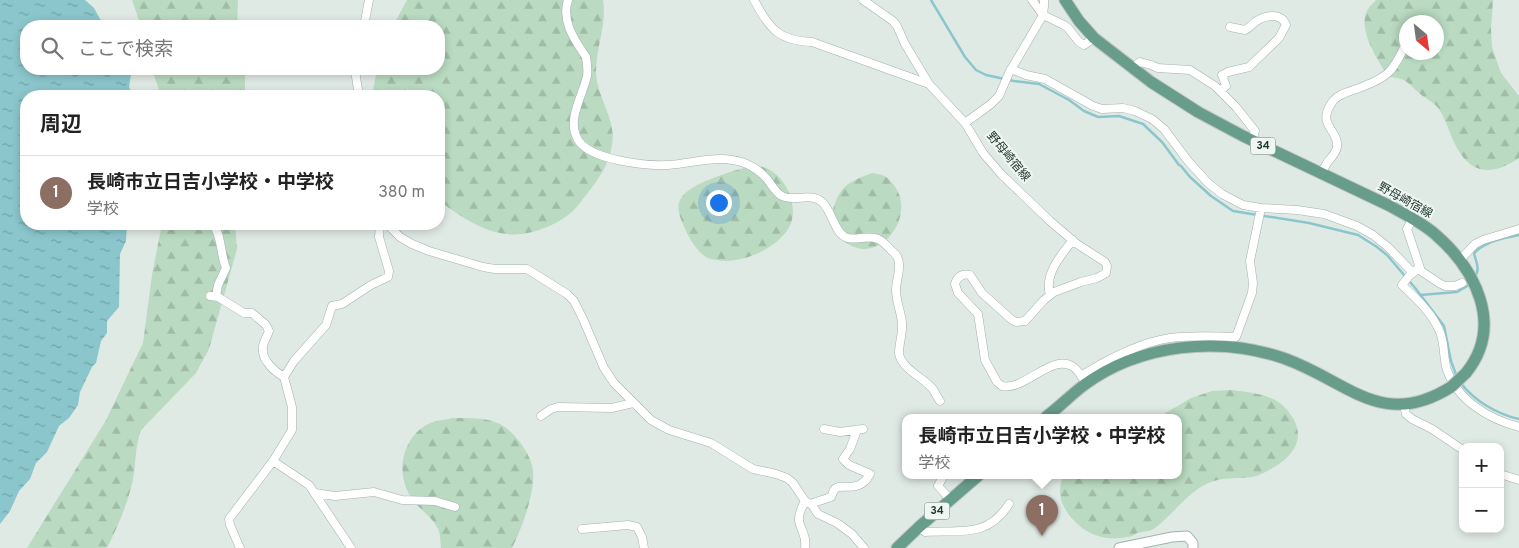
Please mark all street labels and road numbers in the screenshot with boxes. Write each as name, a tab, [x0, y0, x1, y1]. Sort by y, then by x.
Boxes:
street label: 野母崎宿線	[983, 129, 1033, 185]
road number: 34	[1250, 138, 1276, 154]
street label: 野母崎宿線	[1375, 179, 1435, 223]
road number: 34	[924, 502, 950, 520]

